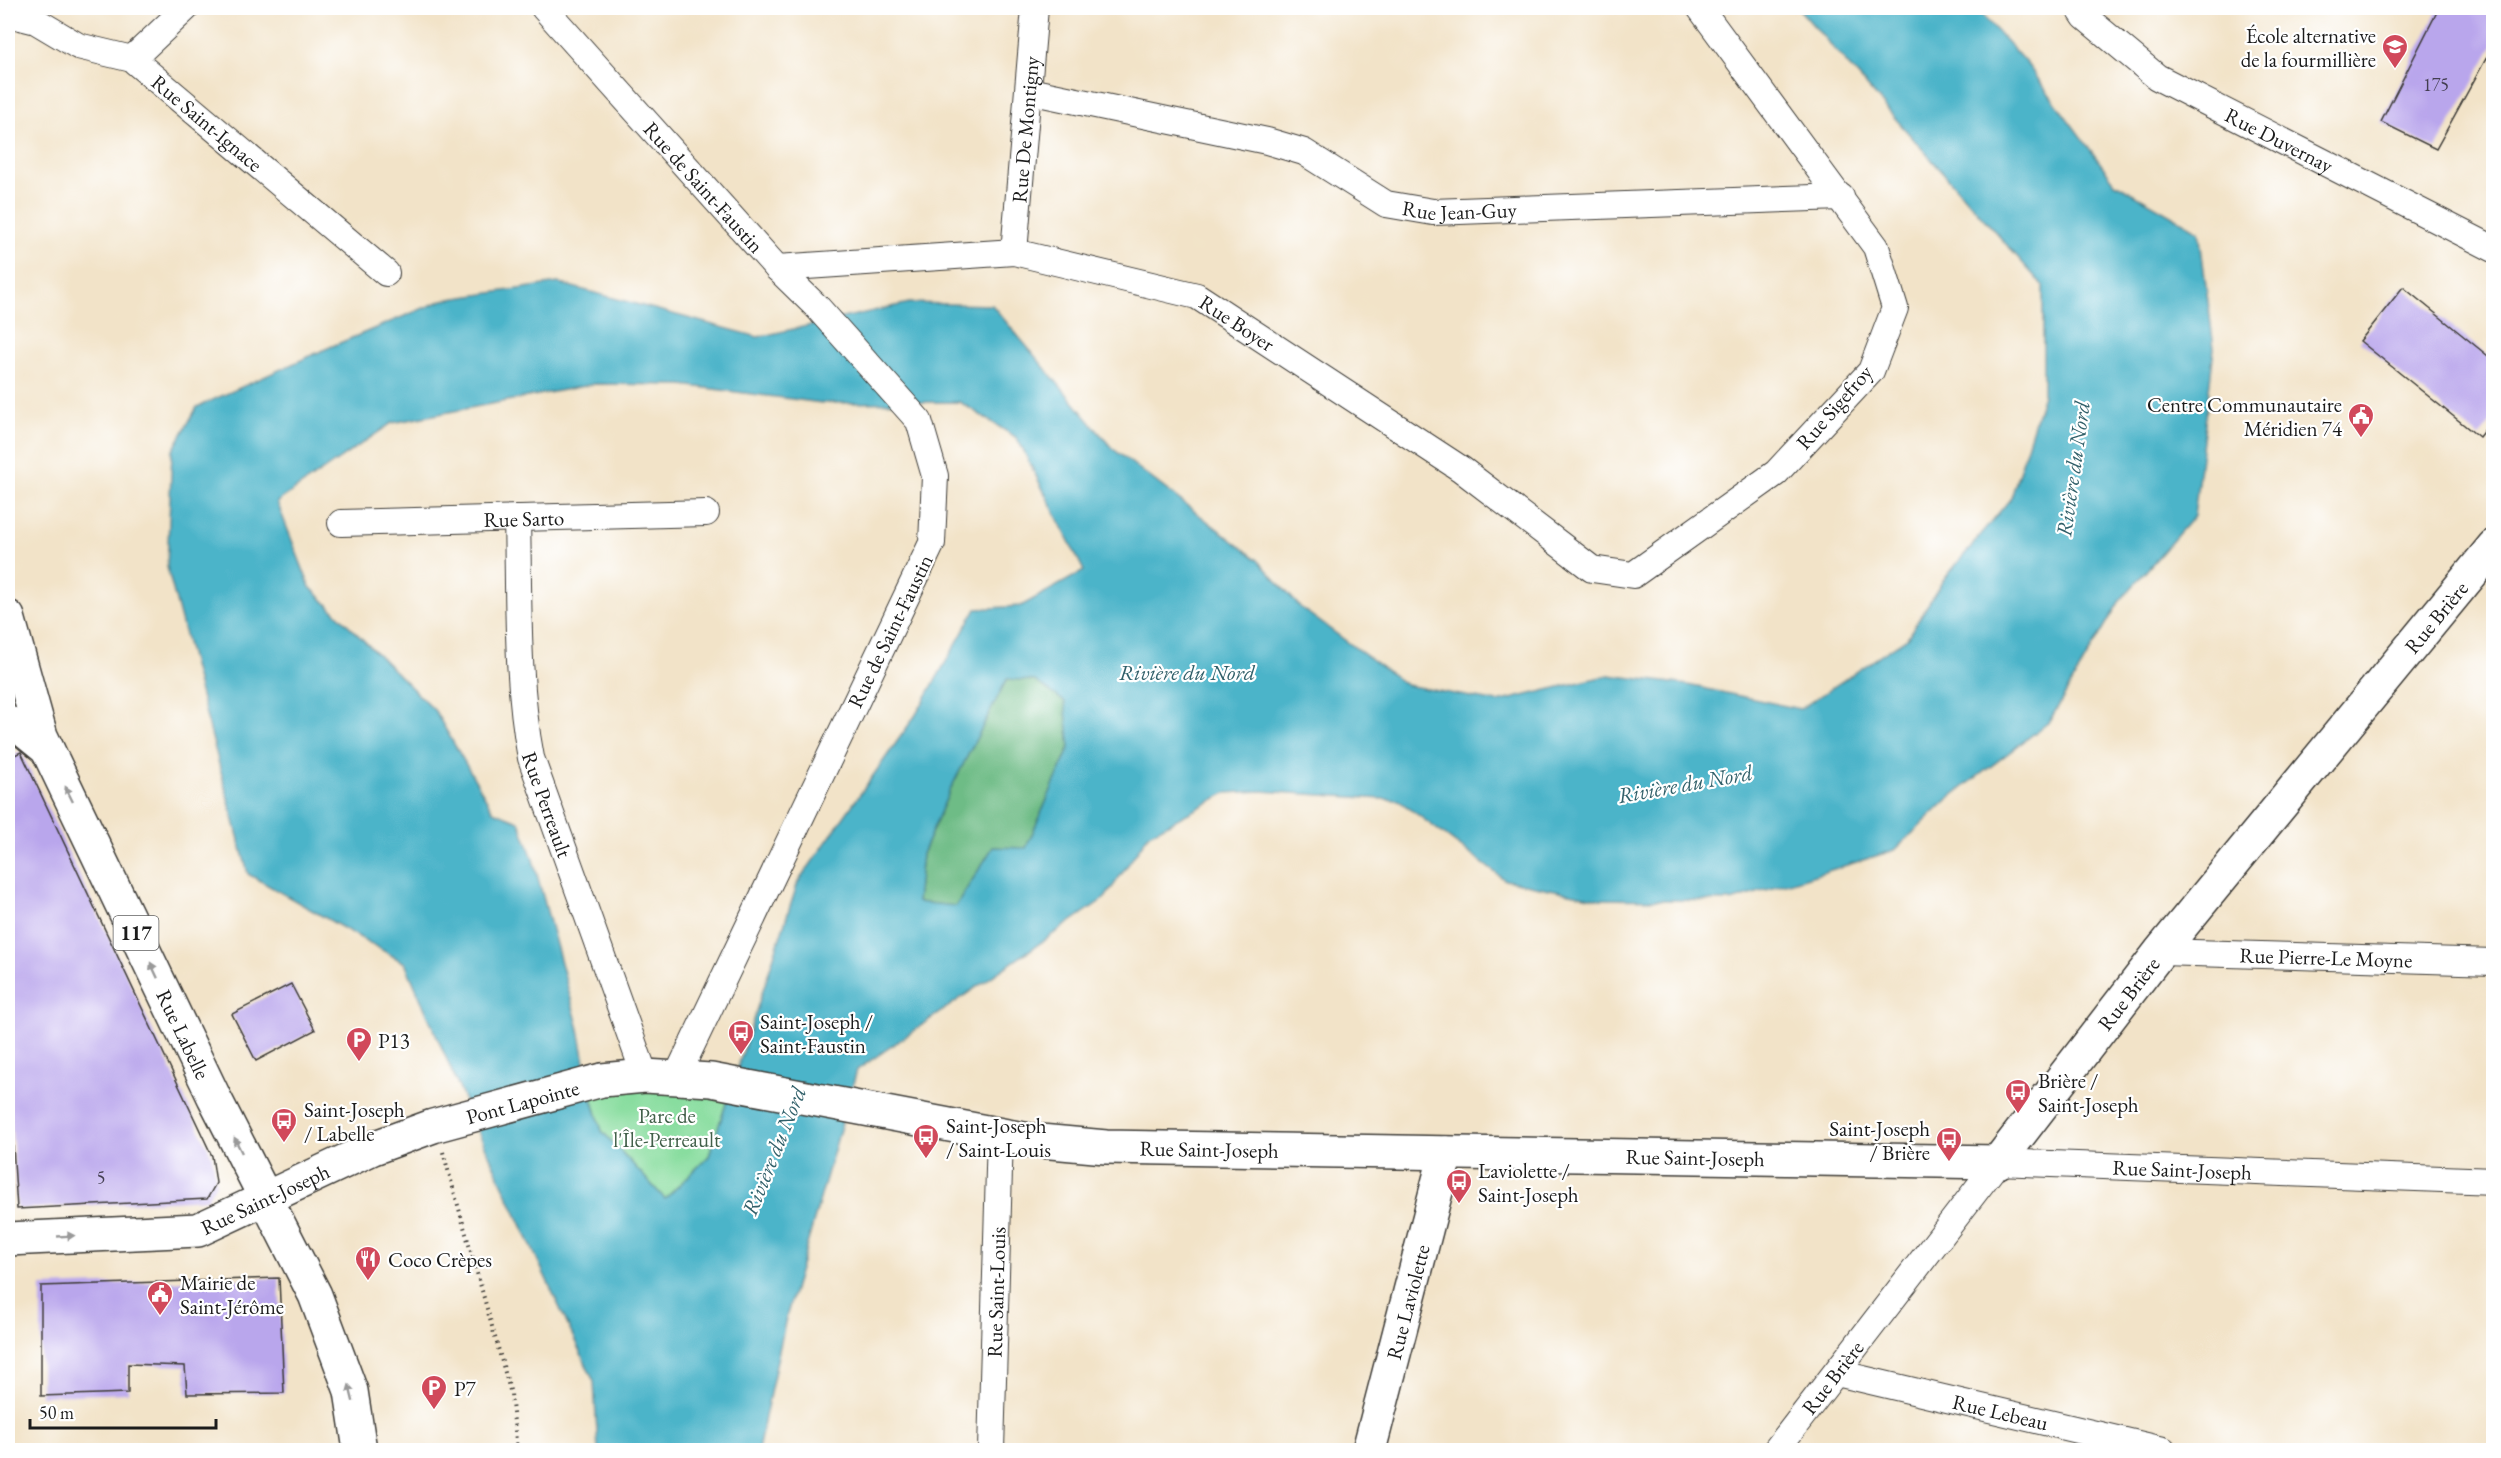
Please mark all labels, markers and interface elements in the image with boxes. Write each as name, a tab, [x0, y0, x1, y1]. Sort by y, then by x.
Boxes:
place label: École alternative de la fourmillière	[2241, 22, 2376, 73]
school or university icon: École alternative de la fourmillière	[2380, 32, 2410, 70]
street label: Rue De Montigny	[1005, 54, 1044, 204]
street label: Rue Saint-Ignace	[146, 68, 269, 177]
house number: 175	[2423, 73, 2449, 96]
street label: Rue Duvernay	[2221, 101, 2339, 179]
street label: Rue de Saint-Faustin	[638, 115, 770, 258]
street label: Rue Jean-Guy	[1400, 194, 1518, 226]
street label: Rue Boyer	[1195, 288, 1280, 357]
street label: Rue Sigefroy	[1790, 359, 1879, 455]
place label: Centre Communautaire Méridien 74	[2147, 391, 2343, 442]
water label: Rivière du Nord	[2049, 399, 2097, 539]
public building icon: Centre Communautaire Méridien 74	[2346, 401, 2376, 439]
street label: Rue Sarto	[483, 503, 565, 533]
street label: Rue de Saint-Faustin	[841, 550, 939, 712]
street label: Rue Brière	[2398, 575, 2474, 659]
water label: Rivière du Nord	[1119, 658, 1256, 687]
street label: Rue Perreault	[516, 748, 579, 861]
water label: Rivière du Nord	[1615, 758, 1755, 810]
one-way arrow	[64, 785, 74, 802]
road number: 117	[114, 916, 158, 950]
street label: Rue Pierre-Le Moyne	[2239, 941, 2413, 973]
street label: Rue Brière	[2091, 951, 2165, 1036]
one-way arrow	[149, 961, 158, 978]
street label: Rue Labelle	[151, 985, 217, 1083]
place label: Saint-Joseph / Saint-Faustin	[760, 1008, 873, 1059]
bus stop icon: Saint-Joseph / Saint-Faustin	[726, 1018, 756, 1056]
parking icon: P13	[344, 1025, 374, 1063]
place label: P13	[378, 1027, 410, 1054]
place label: Brière / Saint-Joseph	[2038, 1067, 2139, 1118]
street label: Pont Lapointe	[463, 1073, 582, 1130]
bus stop icon: Brière / Saint-Joseph	[2003, 1077, 2033, 1115]
water label: Rivière du Nord	[735, 1082, 813, 1220]
place label: Saint-Joseph / Labelle	[304, 1096, 405, 1147]
park label: Parc de l'Île-Perreault	[613, 1102, 721, 1153]
bus stop icon: Saint-Joseph / Labelle	[269, 1106, 299, 1144]
place label: Saint-Joseph / Saint-Louis	[946, 1112, 1051, 1163]
place label: Saint-Joseph / Brière	[1829, 1115, 1930, 1166]
bus stop icon: Saint-Joseph / Saint-Louis	[911, 1122, 941, 1160]
bus stop icon: Saint-Joseph / Brière	[1934, 1125, 1964, 1163]
street label: Rue Saint-Joseph	[1139, 1134, 1279, 1163]
one-way arrow	[233, 1137, 243, 1154]
street label: Rue Saint-Joseph	[1625, 1142, 1765, 1172]
street label: Rue Saint-Joseph	[2112, 1153, 2252, 1185]
street label: Rue Saint-Joseph	[196, 1157, 334, 1240]
place label: Laviolette / Saint-Joseph	[1478, 1157, 1579, 1208]
house number: 5	[97, 1166, 105, 1189]
bus stop icon: Laviolette / Saint-Joseph	[1444, 1167, 1474, 1205]
street label: Rue Saint-Louis	[980, 1226, 1011, 1358]
one-way arrow	[56, 1232, 75, 1241]
street label: Rue Laviolette	[1380, 1241, 1435, 1362]
restaurant icon: Coco Crèpes	[353, 1244, 383, 1282]
place label: Coco Crèpes	[388, 1246, 492, 1273]
place label: Mairie de Saint-Jérôme	[180, 1269, 284, 1320]
public building icon: Mairie de Saint-Jérôme	[145, 1279, 175, 1317]
street label: Rue Brière	[1795, 1335, 1869, 1420]
parking icon: P7	[419, 1373, 449, 1411]
place label: P7	[454, 1375, 477, 1402]
one-way arrow	[345, 1384, 355, 1402]
street label: Rue Lebeau	[1950, 1387, 2051, 1436]
scale bar	[30, 1392, 216, 1430]
text: 50 m	[39, 1401, 74, 1424]

